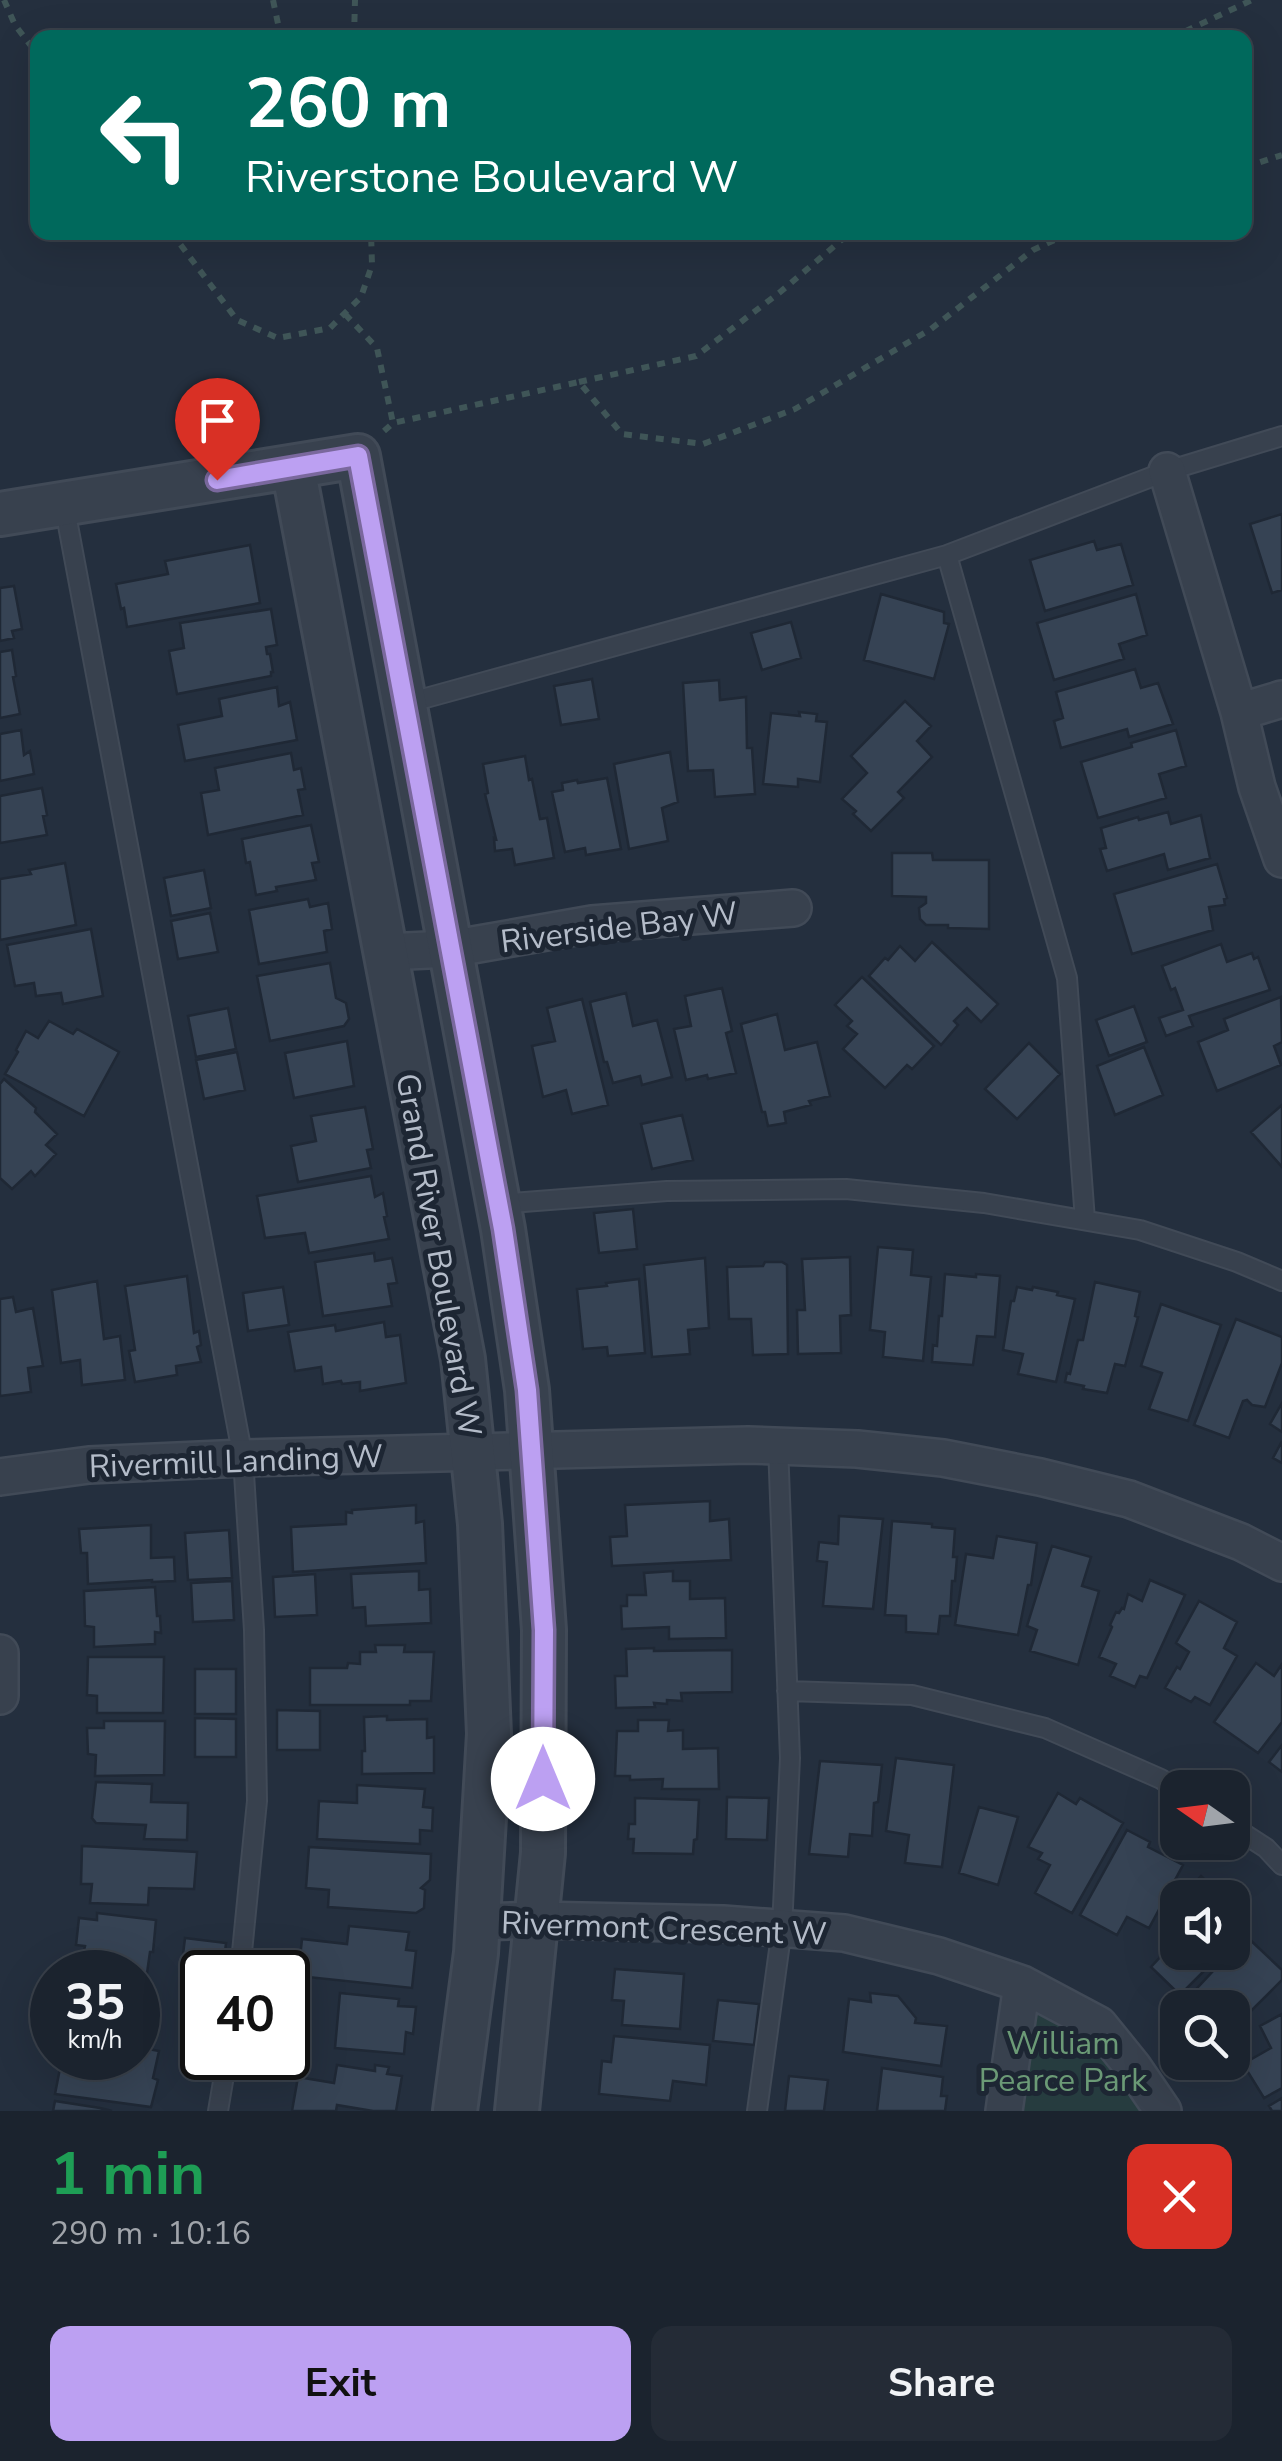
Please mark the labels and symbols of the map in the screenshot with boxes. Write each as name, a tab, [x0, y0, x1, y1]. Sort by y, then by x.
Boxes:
pin	[175, 378, 260, 481]
street label: Riverside Bay W	[498, 892, 740, 963]
street label: Grand River Boulevard W	[385, 1070, 492, 1440]
street label: Rivermill Landing W	[88, 1435, 384, 1488]
position arrow	[491, 1727, 595, 1831]
north arrow	[1160, 1770, 1250, 1860]
street label: Rivermont Crescent W	[500, 1901, 828, 1956]
speed limit sign: 40	[180, 1950, 310, 2080]
park label: William Pearce Park	[979, 2022, 1148, 2102]

